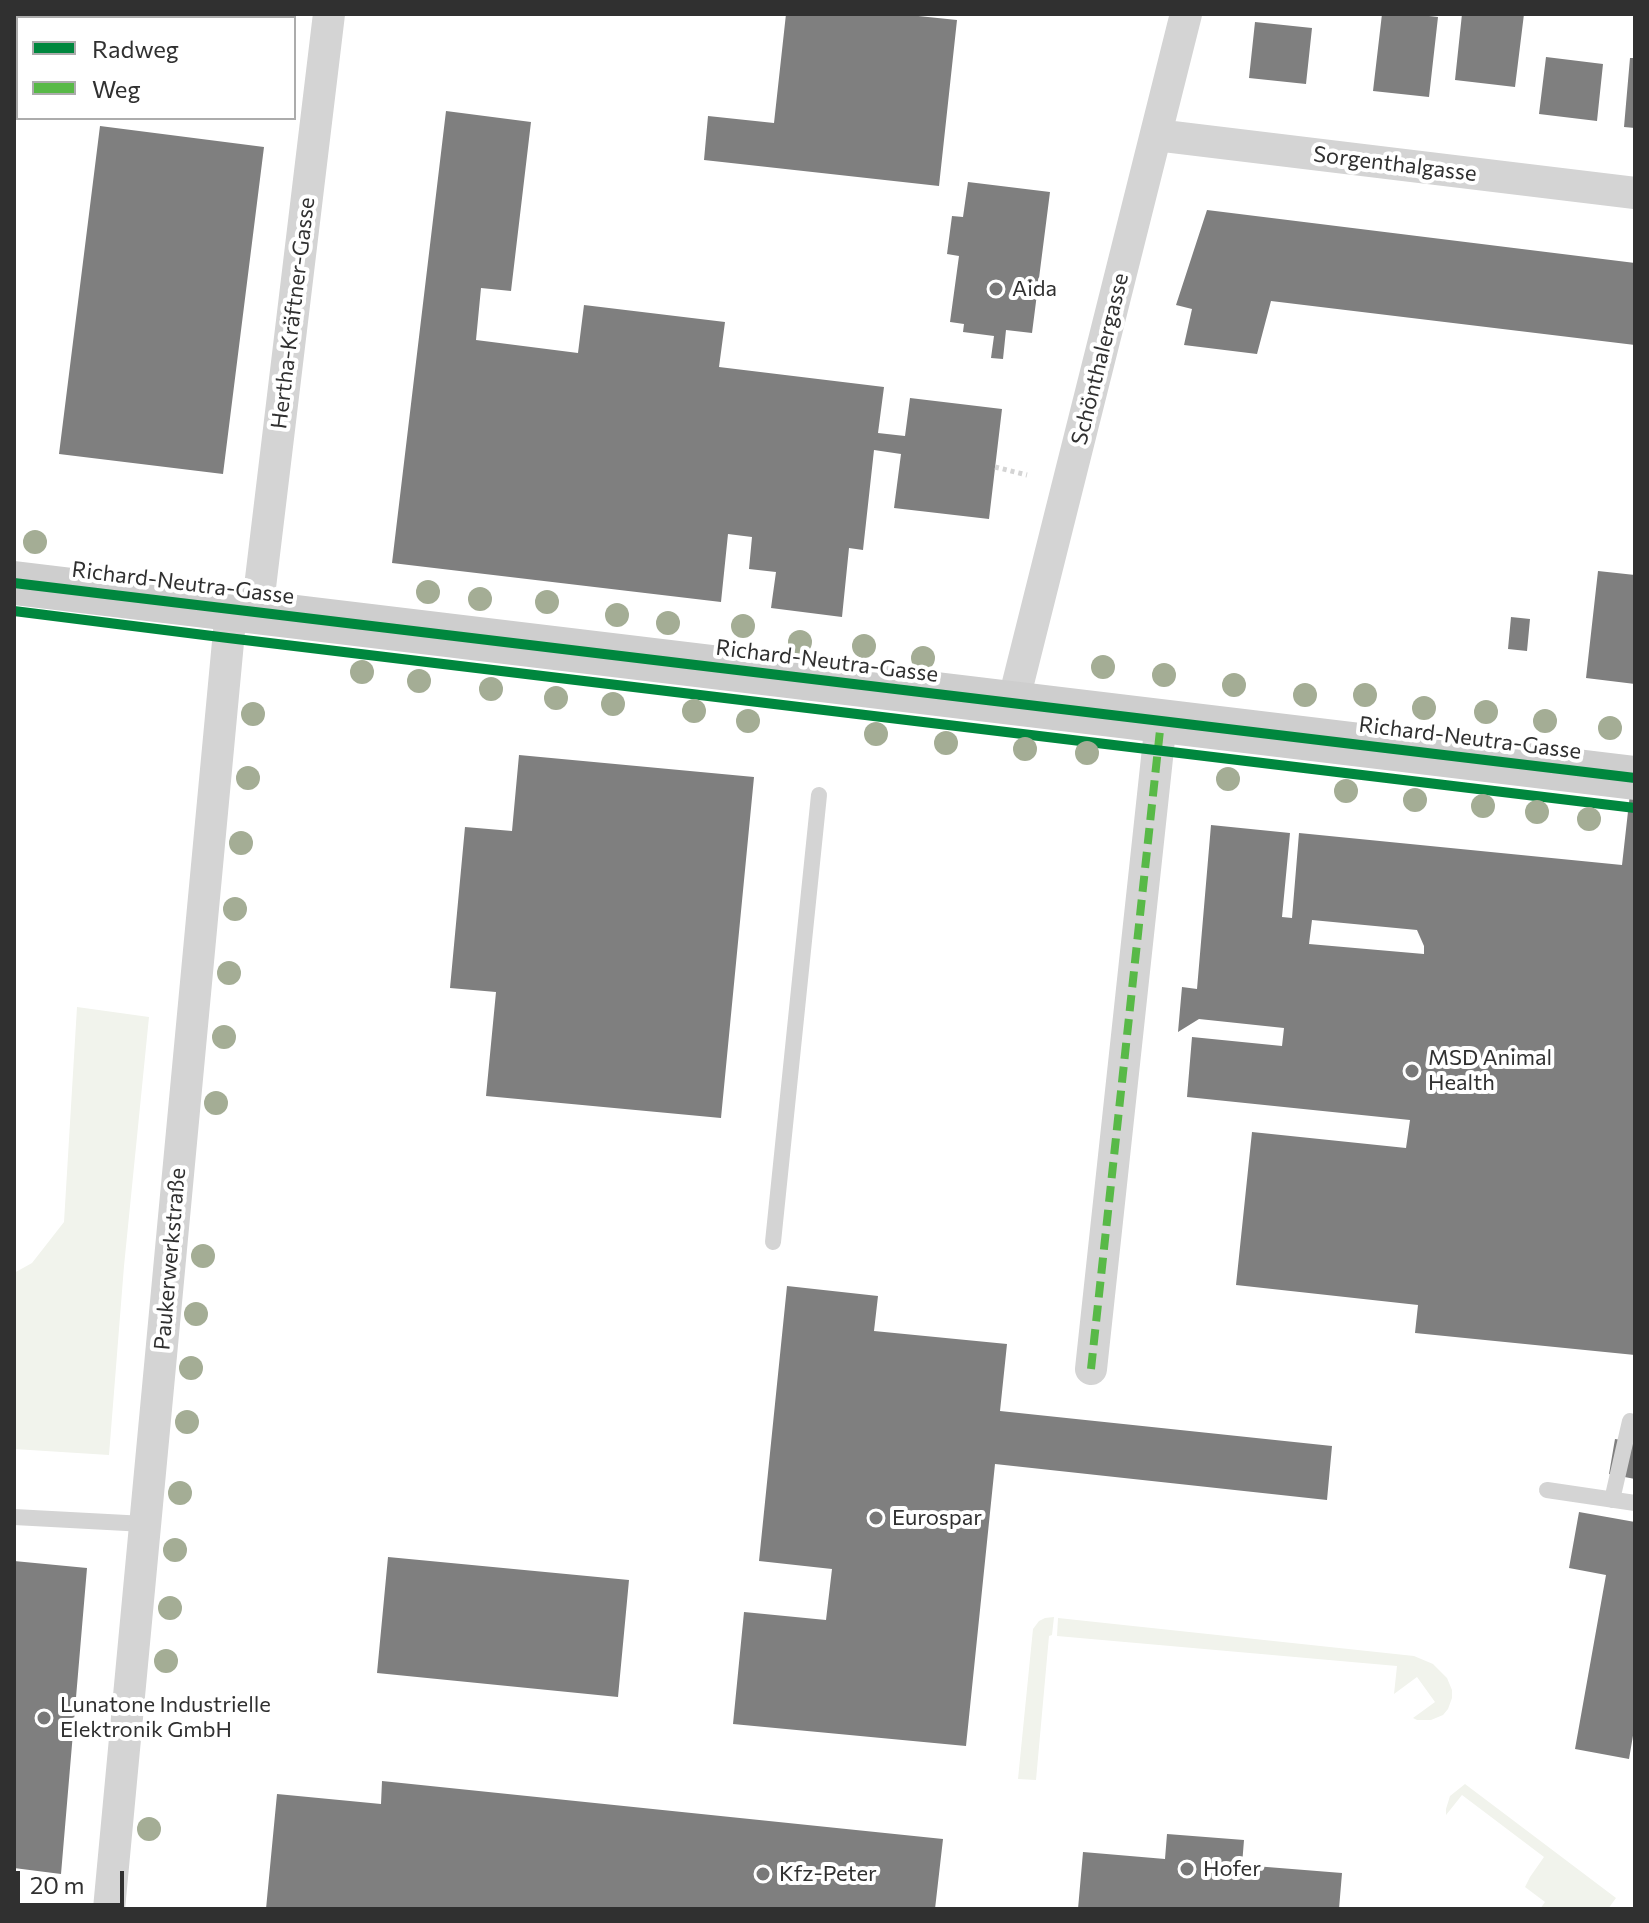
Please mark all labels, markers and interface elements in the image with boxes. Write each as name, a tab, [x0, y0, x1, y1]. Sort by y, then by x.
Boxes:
legend	[16, 16, 296, 120]
text: Radweg	[92, 34, 179, 63]
text: Weg	[92, 74, 140, 103]
street label: Sorgenthalgasse	[1312, 141, 1478, 187]
street label: Hertha-Kräftner-Gasse	[266, 196, 320, 430]
street label: Schönthalergasse	[1066, 270, 1134, 448]
place label: Aida	[1012, 276, 1057, 302]
marker: Aida	[987, 280, 1005, 298]
street label: Richard-Neutra-Gasse	[70, 556, 296, 610]
street label: Richard-Neutra-Gasse	[714, 634, 940, 688]
street label: Richard-Neutra-Gasse	[1357, 711, 1583, 765]
place label: MSD Animal Health	[1428, 1045, 1552, 1096]
marker: MSD Animal Health	[1403, 1062, 1421, 1080]
street label: Paukerwerkstraße	[149, 1167, 191, 1351]
place label: Eurospar	[892, 1505, 982, 1531]
marker: Eurospar	[867, 1509, 885, 1527]
place label: Lunatone Industrielle Elektronik GmbH	[60, 1692, 271, 1744]
marker: Lunatone Industrielle Elektronik GmbH	[35, 1709, 53, 1727]
scale bar	[20, 1855, 128, 1905]
place label: Hofer	[1203, 1856, 1261, 1882]
marker: Hofer	[1178, 1860, 1196, 1878]
place label: Kfz-Peter	[779, 1861, 877, 1887]
marker: Kfz-Peter	[754, 1865, 772, 1883]
text: 20 m	[30, 1870, 84, 1899]

